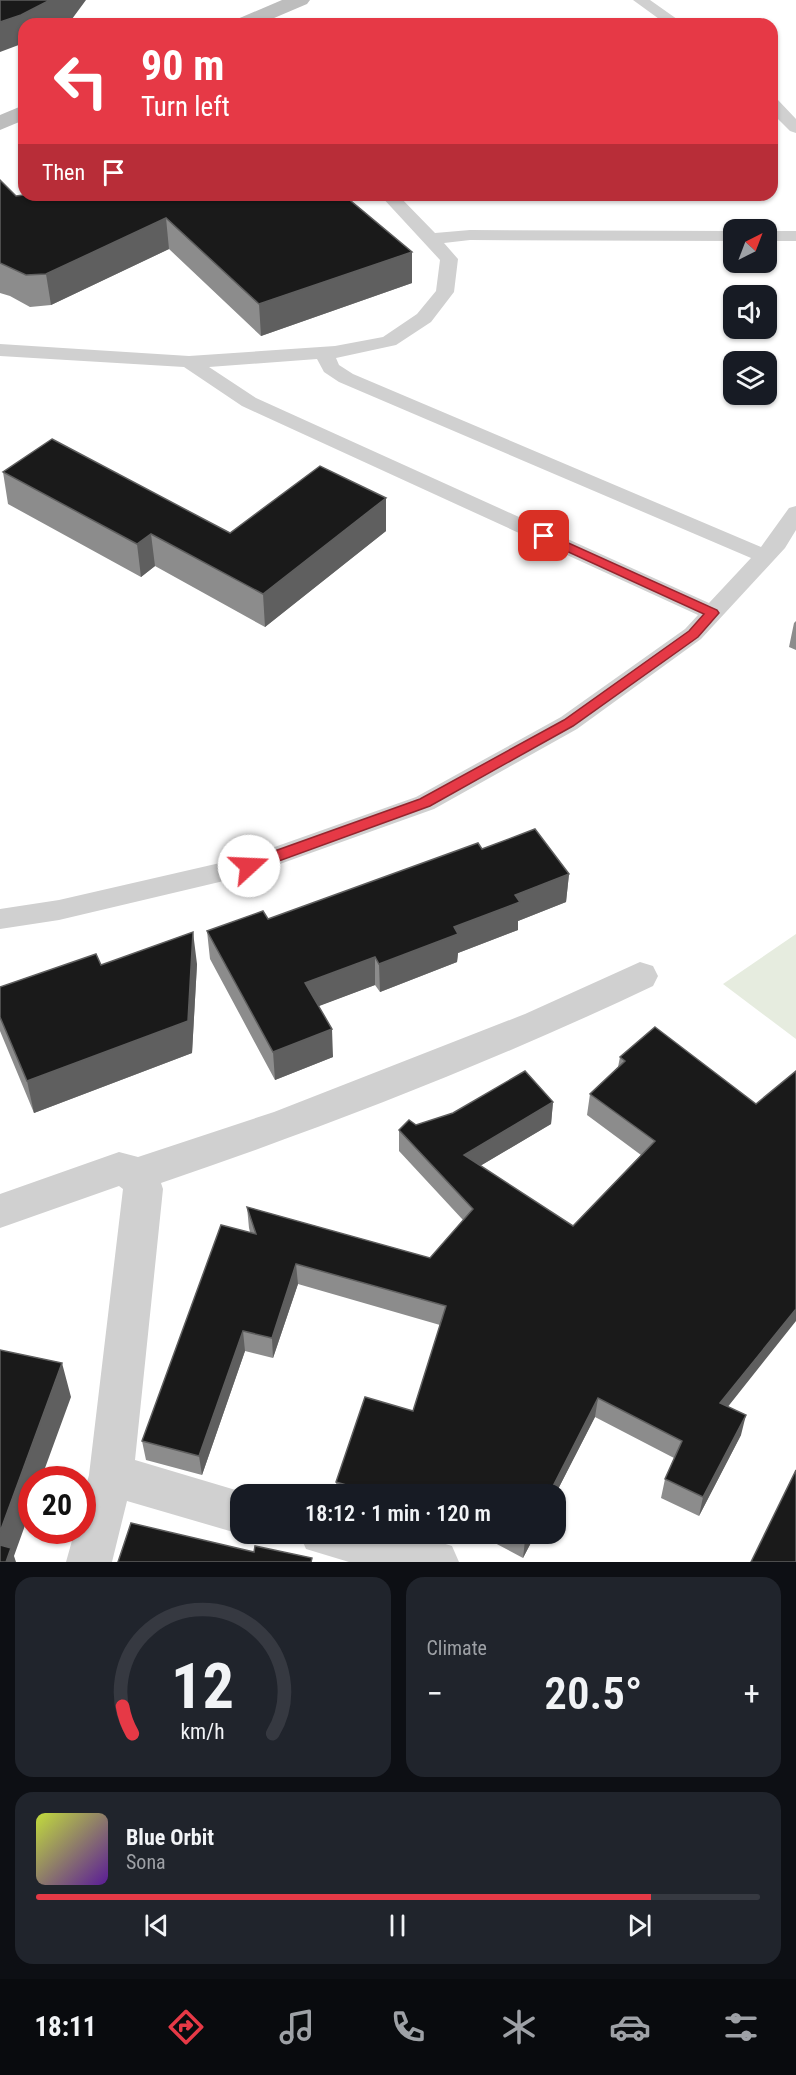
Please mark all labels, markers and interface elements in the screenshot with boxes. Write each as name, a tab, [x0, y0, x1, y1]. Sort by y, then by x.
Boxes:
text: 90 m	[141, 41, 224, 90]
icon: left	[42, 42, 120, 120]
text: Turn left	[141, 91, 230, 123]
icon: arrive	[97, 156, 130, 189]
text: Then	[42, 160, 85, 185]
north arrow	[723, 219, 777, 273]
map controls	[723, 219, 777, 405]
button: sound	[723, 285, 777, 339]
button: layers	[723, 351, 777, 405]
pin	[518, 510, 569, 561]
icon: arrive	[527, 519, 560, 552]
position arrow	[217, 834, 281, 898]
speed limit sign: 20	[18, 1466, 96, 1544]
text: 18:12 · 1 min · 120 m	[305, 1501, 491, 1526]
text: Climate	[427, 1636, 487, 1660]
text: 12	[171, 1650, 234, 1723]
text: 20.5°	[544, 1667, 642, 1720]
text: −	[427, 1674, 443, 1713]
text: +	[744, 1674, 760, 1713]
text: km/h	[181, 1719, 225, 1744]
text: Blue Orbit	[126, 1825, 214, 1850]
text: Sona	[126, 1850, 166, 1874]
icon: previous	[140, 1909, 173, 1942]
icon: pause	[381, 1909, 414, 1942]
icon: next	[623, 1909, 656, 1942]
icon: directions	[165, 2006, 207, 2048]
icon: music	[276, 2006, 318, 2048]
icon: phone	[387, 2006, 429, 2048]
icon: climate	[498, 2006, 540, 2048]
icon: car	[609, 2006, 651, 2048]
icon: filters	[720, 2006, 762, 2048]
text: 18:11	[34, 2011, 96, 2043]

